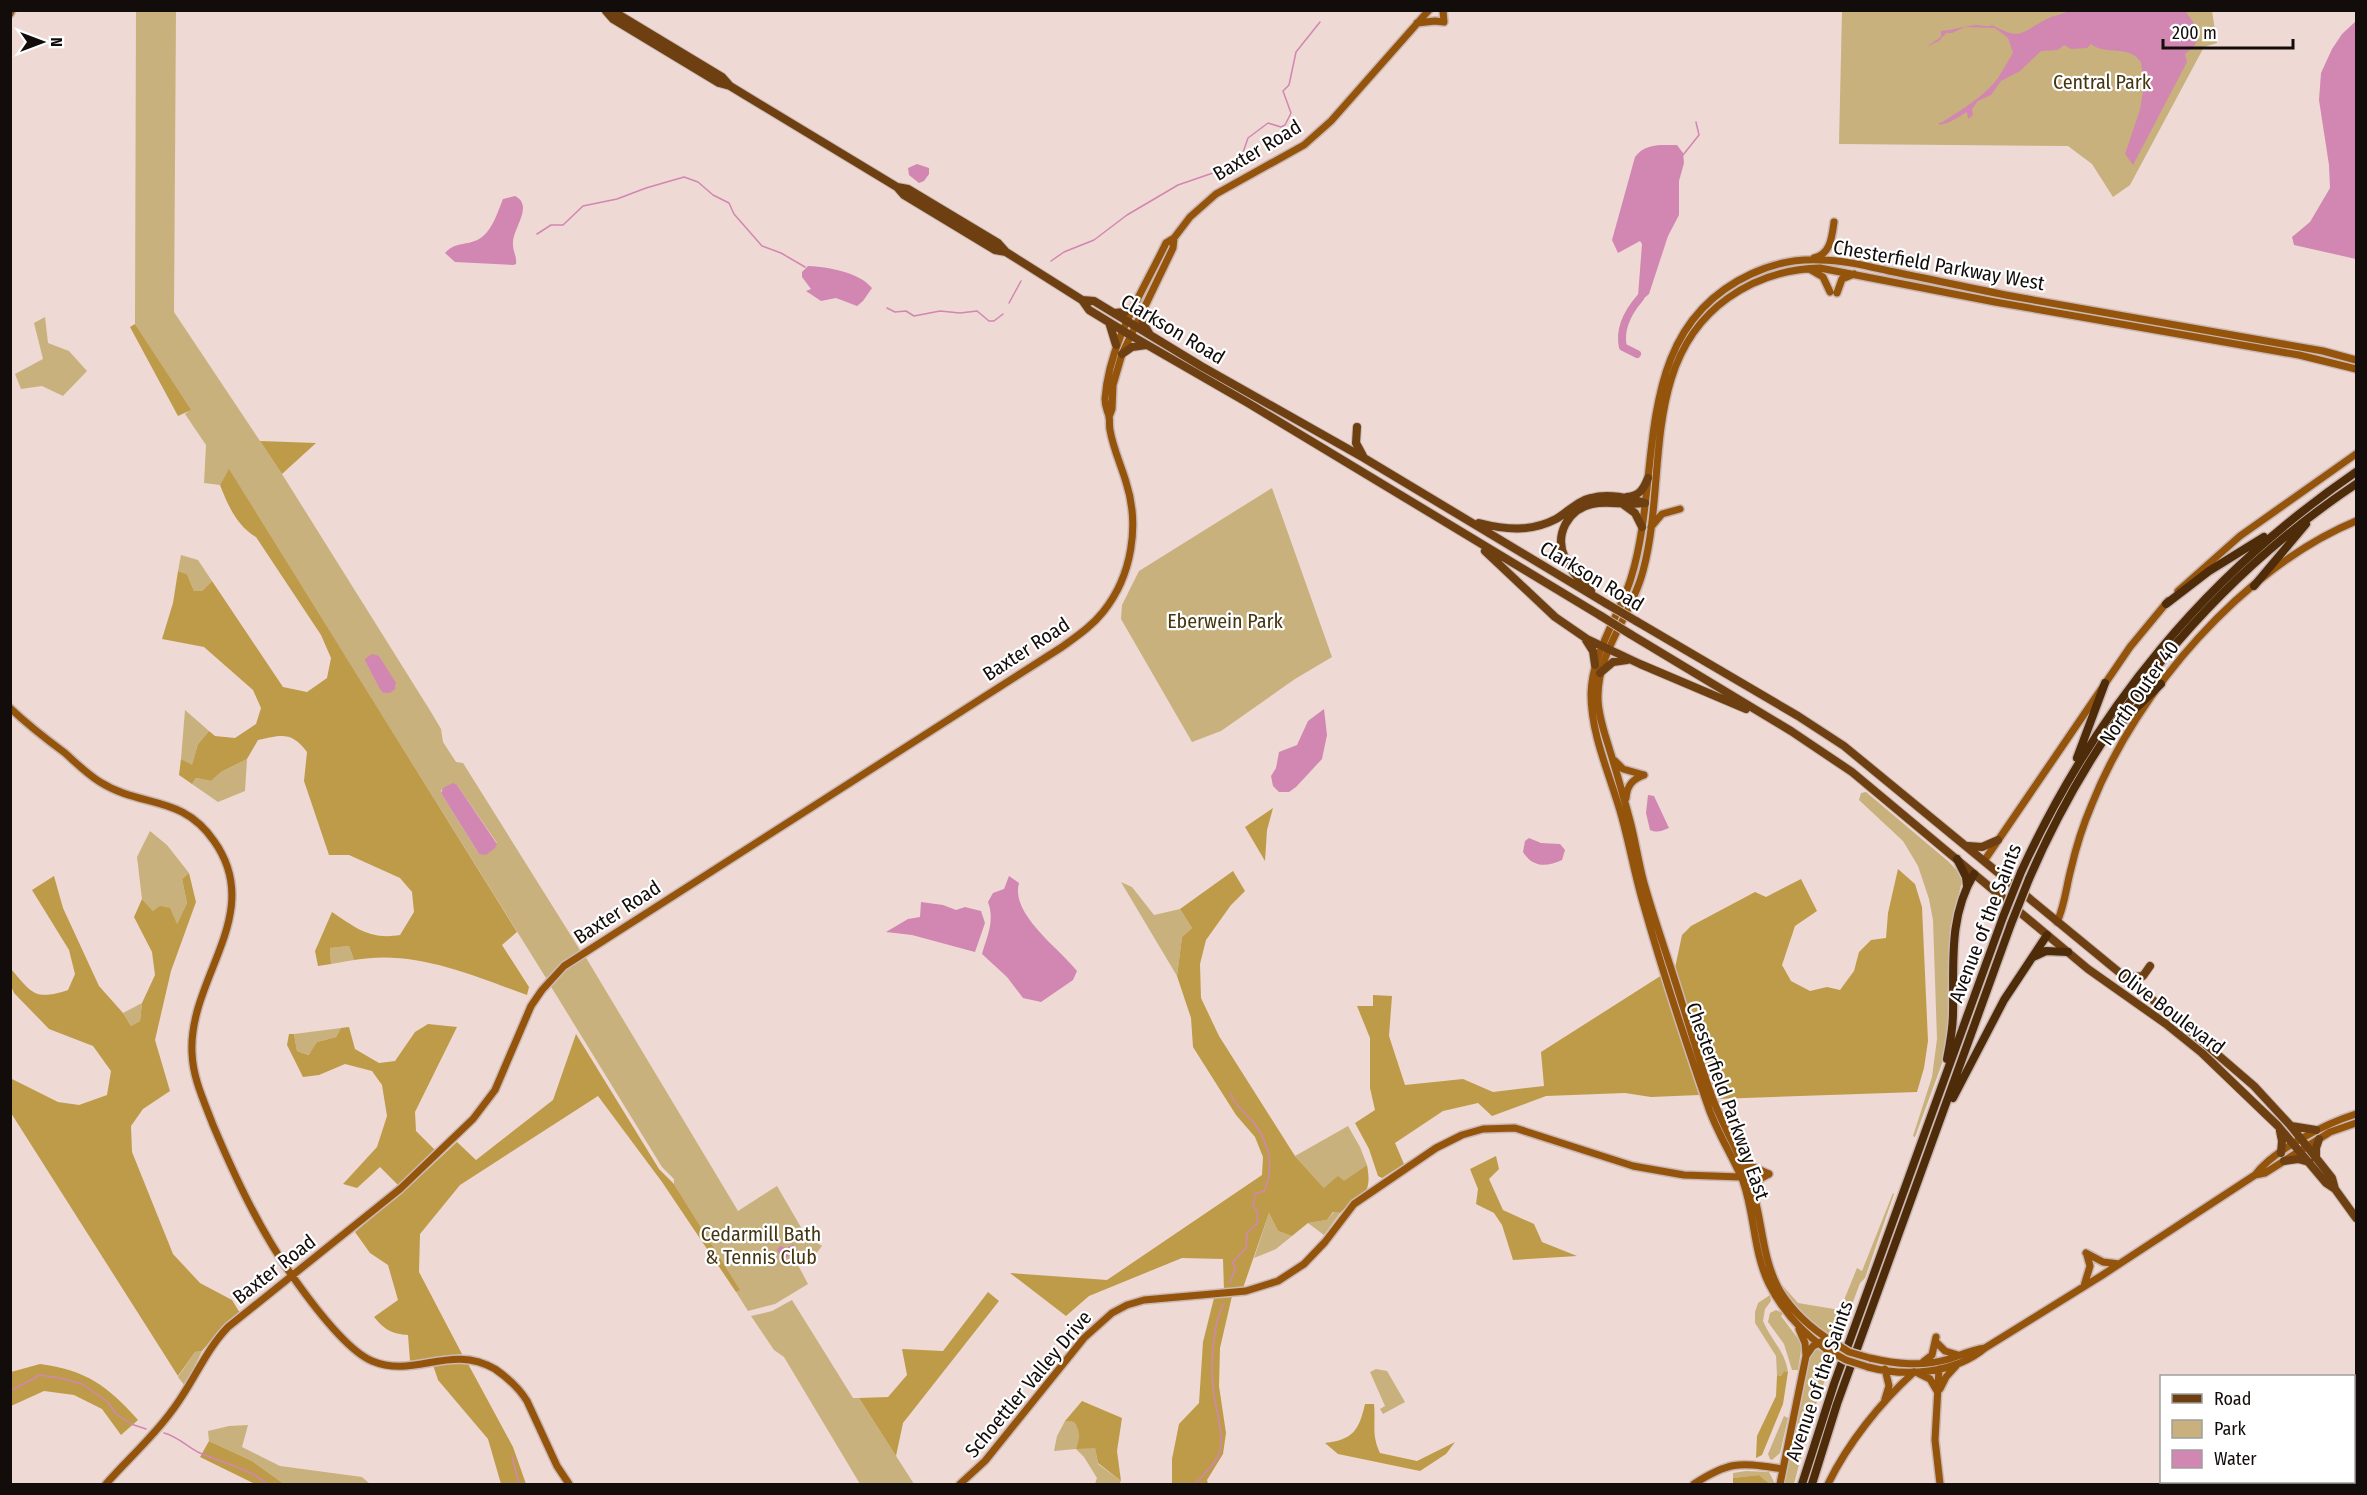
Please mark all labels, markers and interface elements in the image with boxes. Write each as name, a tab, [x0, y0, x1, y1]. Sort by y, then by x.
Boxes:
north arrow	[12, 12, 72, 72]
scale bar	[2163, 12, 2294, 50]
text: 200 m	[2172, 22, 2217, 44]
text: N	[47, 37, 66, 47]
park label: Central Park	[2053, 70, 2152, 94]
street label: Baxter Road	[1208, 114, 1306, 186]
street label: Chesterfield Parkway West	[1831, 235, 2047, 295]
street label: Clarkson Road	[1117, 289, 1229, 369]
street label: Clarkson Road	[1536, 536, 1648, 616]
park label: Eberwein Park	[1167, 609, 1284, 633]
street label: Baxter Road	[978, 612, 1074, 686]
street label: North Outer 40	[2094, 636, 2184, 750]
street label: Avenue of the Saints	[1944, 840, 2026, 1006]
street label: Baxter Road	[569, 875, 665, 949]
street label: Olive Boulevard	[2112, 963, 2230, 1059]
street label: Chesterfield Parkway East	[1681, 999, 1775, 1203]
park label: Cedarmill Bath & Tennis Club	[701, 1222, 821, 1269]
street label: Baxter Road	[228, 1229, 320, 1309]
street label: Avenue of the Saints	[1780, 1298, 1858, 1464]
street label: Schoettler Valley Drive	[960, 1306, 1096, 1462]
legend	[2160, 1375, 2355, 1483]
text: Road	[2214, 1388, 2251, 1410]
text: Park	[2214, 1418, 2247, 1440]
text: Water	[2214, 1448, 2257, 1470]

